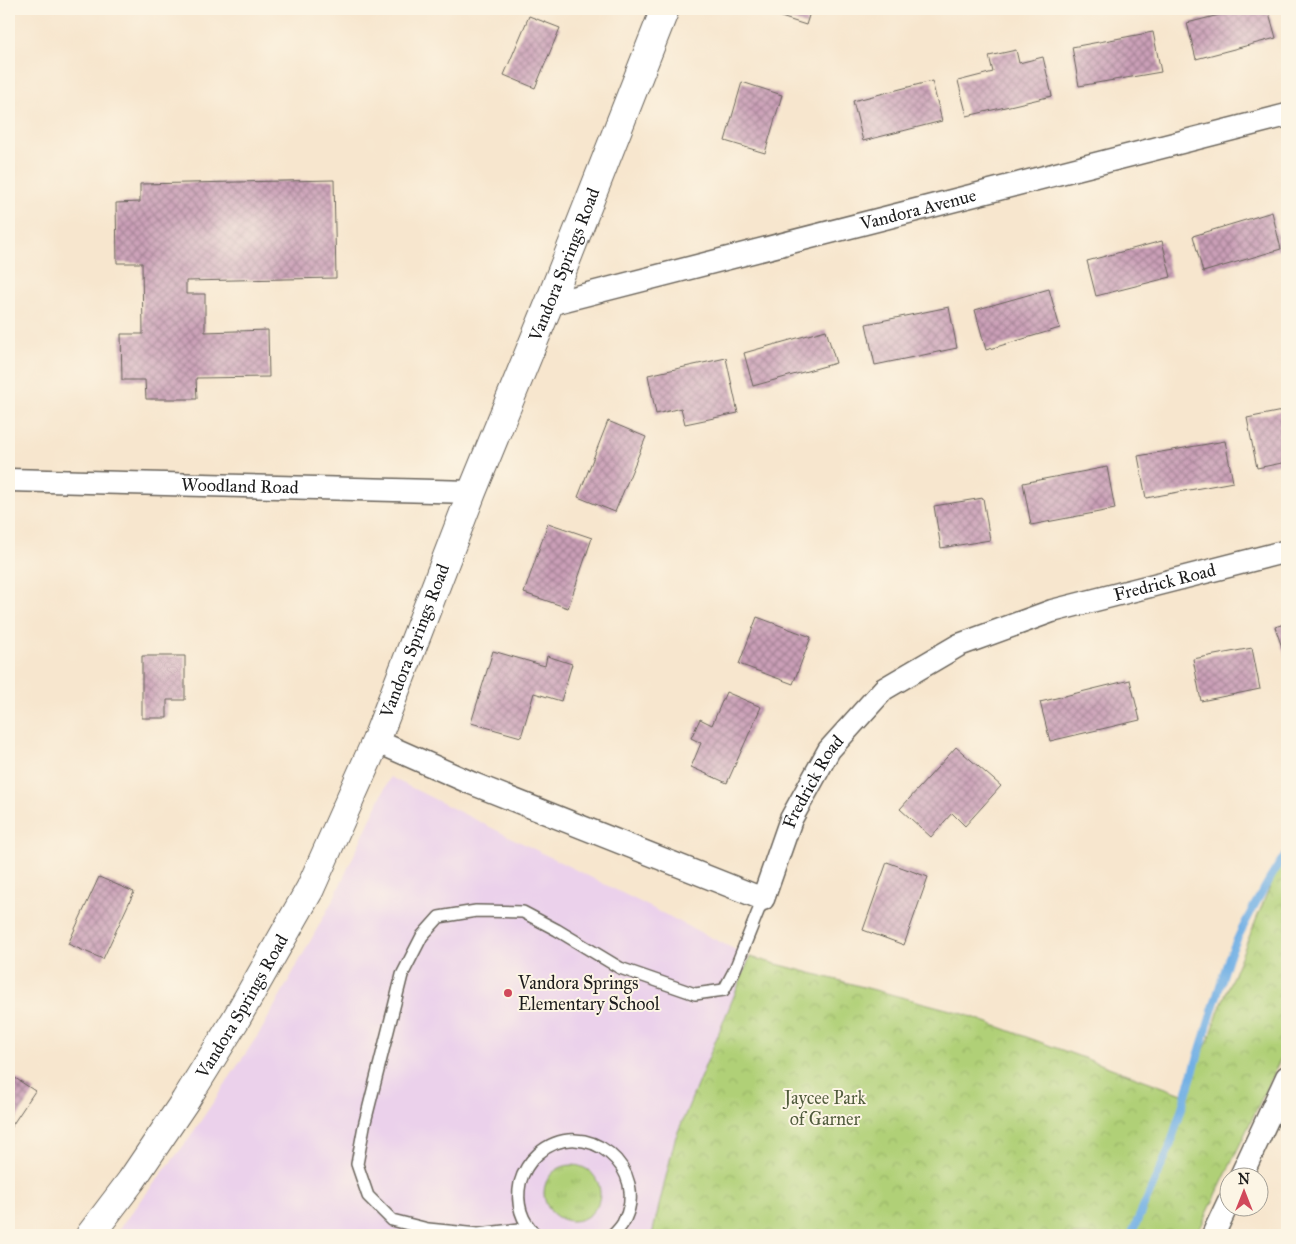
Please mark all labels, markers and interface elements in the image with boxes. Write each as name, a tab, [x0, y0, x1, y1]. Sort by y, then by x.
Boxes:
street label: Vandora Avenue	[857, 184, 978, 235]
street label: Vandora Springs Road	[524, 185, 605, 345]
street label: Woodland Road	[181, 473, 299, 499]
street label: Fredrick Road	[1111, 559, 1218, 606]
street label: Vandora Springs Road	[375, 561, 454, 722]
street label: Fredrick Road	[778, 730, 848, 831]
street label: Vandora Springs Road	[191, 930, 293, 1083]
place label: Vandora Springs Elementary School	[517, 972, 660, 1015]
marker: Vandora Springs Elementary School	[502, 987, 514, 999]
park label: Jaycee Park of Garner	[782, 1087, 866, 1130]
north arrow	[1218, 1166, 1268, 1216]
text: N	[1238, 1171, 1250, 1188]

